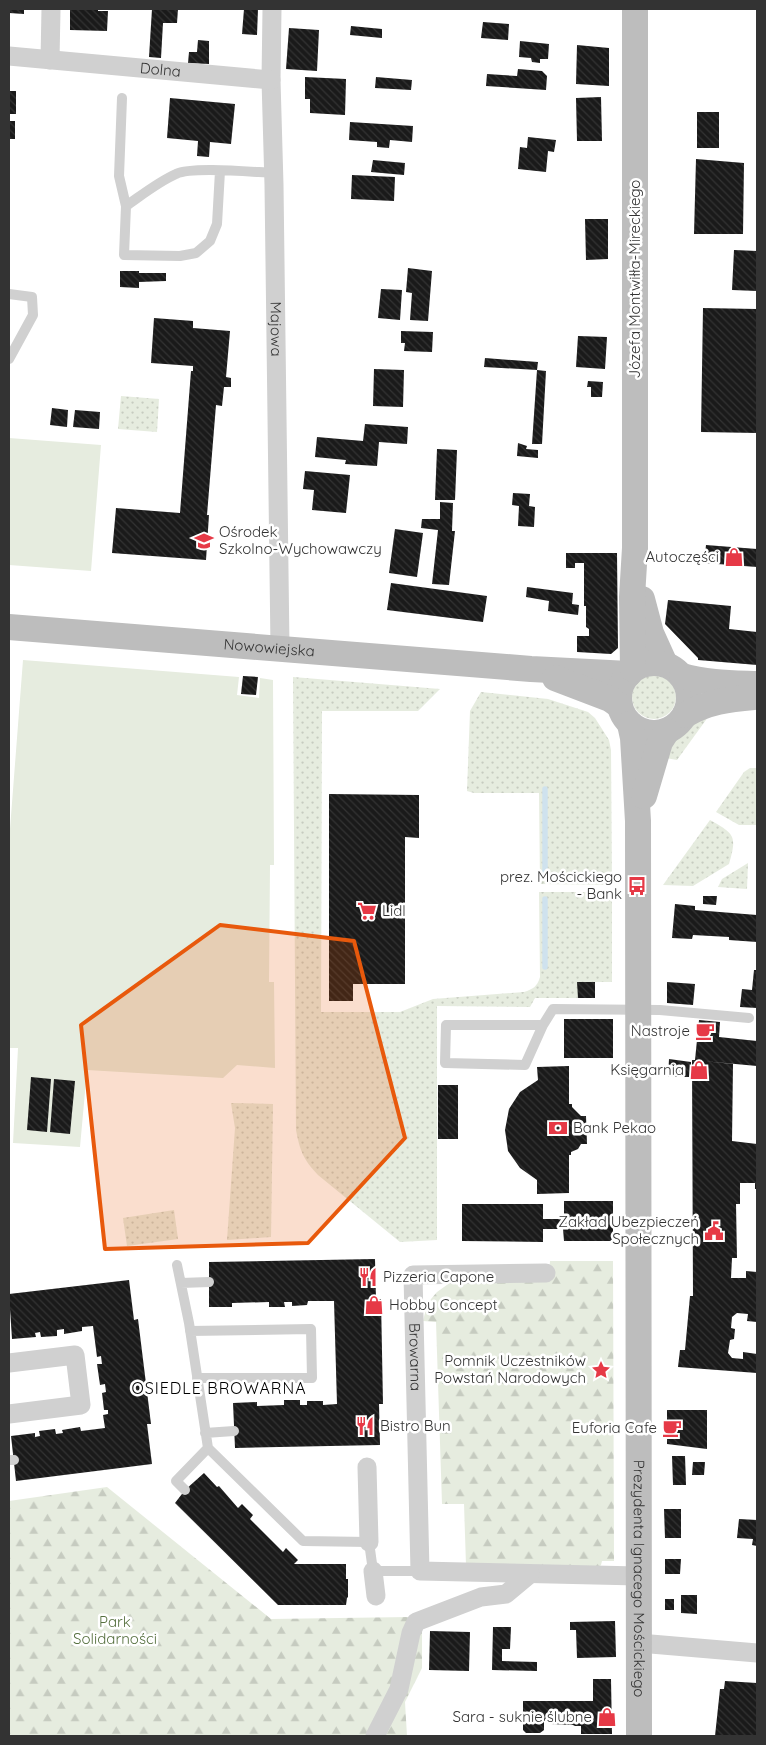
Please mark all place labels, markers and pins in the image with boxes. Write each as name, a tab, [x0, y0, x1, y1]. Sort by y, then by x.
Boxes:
place label: Ośrodek Szkolno-Wychowawczy	[219, 522, 382, 558]
school or university icon: Ośrodek Szkolno-Wychowawczy	[193, 530, 215, 552]
shop icon: Autoczęści	[723, 546, 745, 568]
place label: Autoczęści	[646, 547, 719, 566]
place label: prez. Mościckiego - Bank	[500, 867, 622, 903]
bus stop icon: prez. Mościckiego - Bank	[626, 875, 648, 897]
supermarket icon: Lidl	[356, 900, 378, 922]
place label: Lidl	[382, 901, 406, 920]
cafe icon: Nastroje	[694, 1020, 716, 1042]
place label: Nastroje	[631, 1021, 690, 1040]
shop icon: Księgarnia	[688, 1059, 710, 1081]
place label: Księgarnia	[610, 1060, 684, 1079]
bank icon: Bank Pekao	[547, 1117, 569, 1139]
place label: Bank Pekao	[573, 1118, 656, 1137]
place label: Zakład Ubezpieczeń Społecznych	[558, 1212, 699, 1248]
public building icon: Zakład Ubezpieczeń Społecznych	[703, 1220, 725, 1242]
restaurant icon: Pizzeria Capone	[357, 1266, 379, 1288]
place label: Pizzeria Capone	[383, 1267, 494, 1286]
shop icon: Hobby Concept	[363, 1294, 385, 1316]
place label: Hobby Concept	[389, 1295, 498, 1314]
place label: Pomnik Uczestników Powstań Narodowych	[434, 1351, 586, 1387]
place icon: Pomnik Uczestników Powstań Narodowych	[590, 1359, 612, 1381]
restaurant icon: Bistro Bun	[354, 1415, 376, 1437]
place label: Bistro Bun	[380, 1416, 451, 1435]
cafe icon: Euforia Cafe	[661, 1417, 683, 1439]
place label: Euforia Cafe	[572, 1418, 657, 1437]
shop icon: Sara - suknie ślubne	[596, 1706, 618, 1728]
place label: Sara - suknie ślubne	[453, 1707, 592, 1726]

